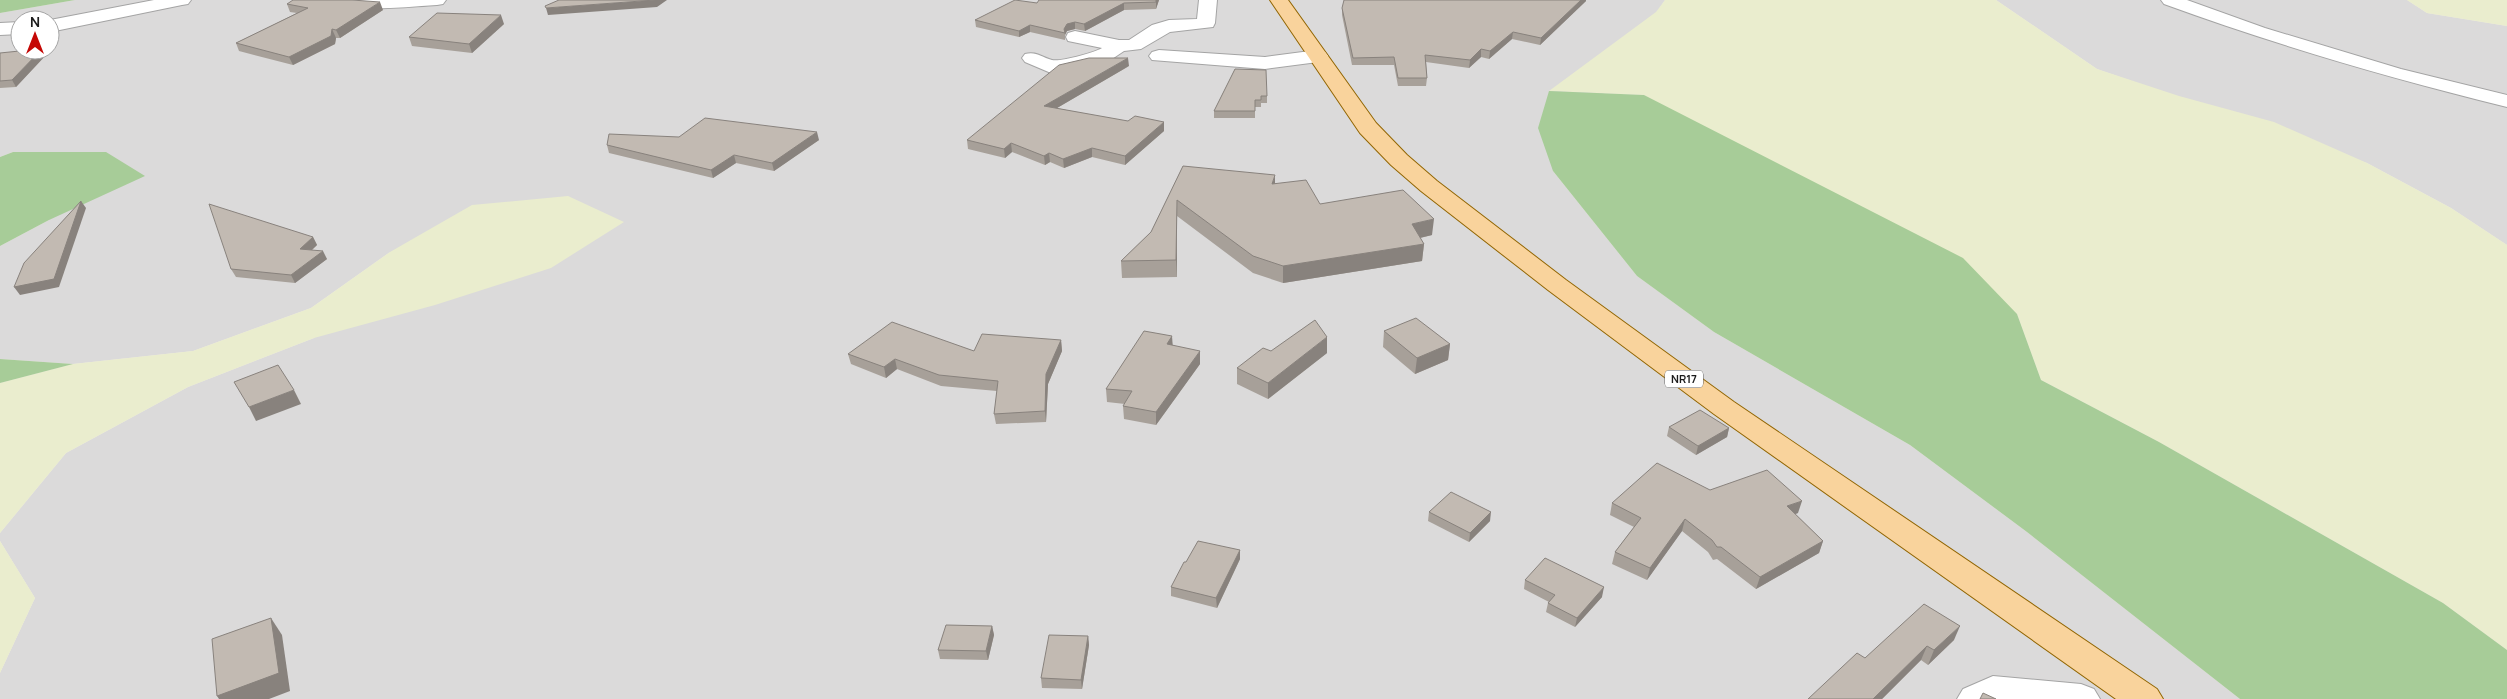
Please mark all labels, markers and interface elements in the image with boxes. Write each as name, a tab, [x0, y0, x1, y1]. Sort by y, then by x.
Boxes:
north arrow	[10, 10, 60, 60]
text: N	[30, 12, 40, 31]
road number: NR17	[1665, 370, 1703, 388]

